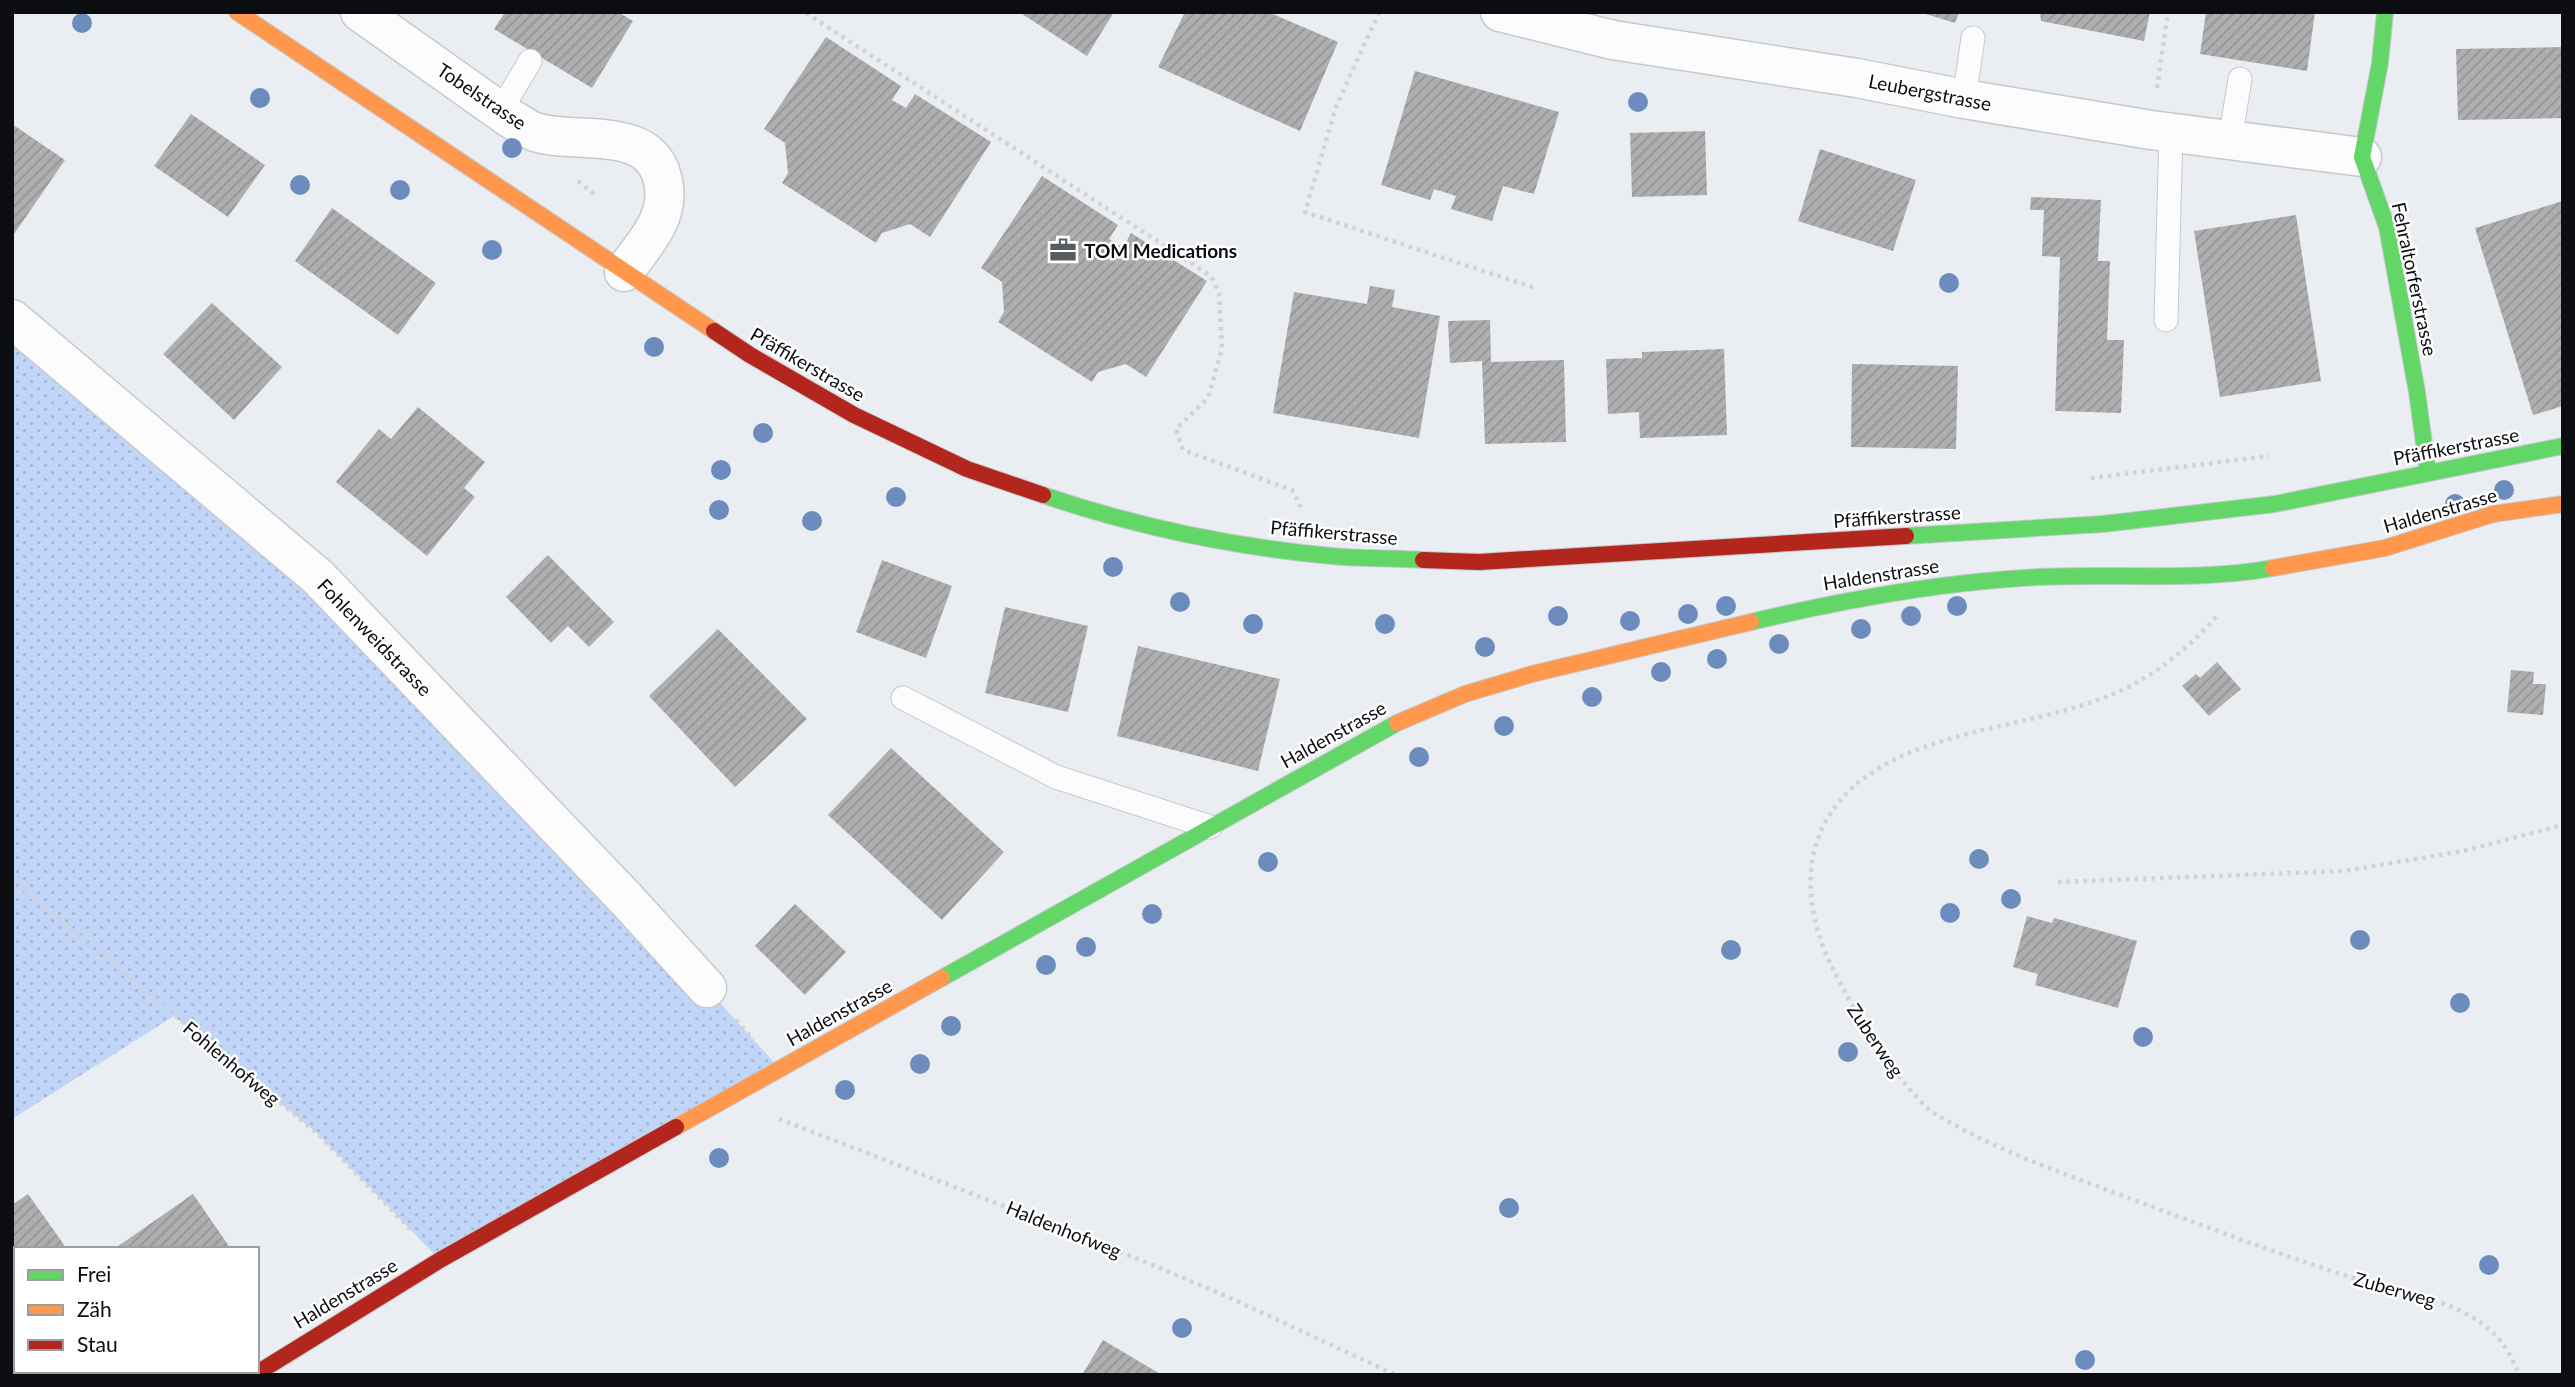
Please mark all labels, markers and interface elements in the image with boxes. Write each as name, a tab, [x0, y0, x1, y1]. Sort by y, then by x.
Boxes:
street label: Tobelstrasse	[433, 58, 531, 134]
street label: Leubergstrasse	[1867, 69, 1993, 115]
street label: Fehraltorferstrasse	[2387, 200, 2443, 358]
office icon: TOM Medications	[1048, 235, 1078, 265]
place label: TOM Medications	[1084, 239, 1237, 262]
street label: Pfäffikerstrasse	[747, 322, 869, 406]
street label: Pfäffikerstrasse	[2391, 423, 2521, 469]
street label: Haldenstrasse	[2381, 483, 2499, 537]
street label: Pfäffikerstrasse	[1832, 500, 1962, 532]
street label: Pfäffikerstrasse	[1269, 515, 1399, 549]
street label: Haldenstrasse	[1821, 553, 1941, 595]
street label: Fohlenweidstrasse	[313, 574, 437, 700]
street label: Haldenstrasse	[1276, 696, 1390, 772]
street label: Haldenstrasse	[782, 974, 896, 1050]
street label: Zuberweg	[1843, 999, 1909, 1081]
street label: Fohlenhofweg	[179, 1016, 285, 1110]
street label: Haldenhofweg	[1003, 1195, 1125, 1263]
legend	[14, 1247, 259, 1373]
street label: Haldenstrasse	[289, 1253, 401, 1333]
text: Frei	[77, 1261, 111, 1286]
street label: Zuberweg	[2352, 1266, 2439, 1312]
text: Zäh	[77, 1296, 112, 1321]
text: Stau	[77, 1331, 118, 1356]

